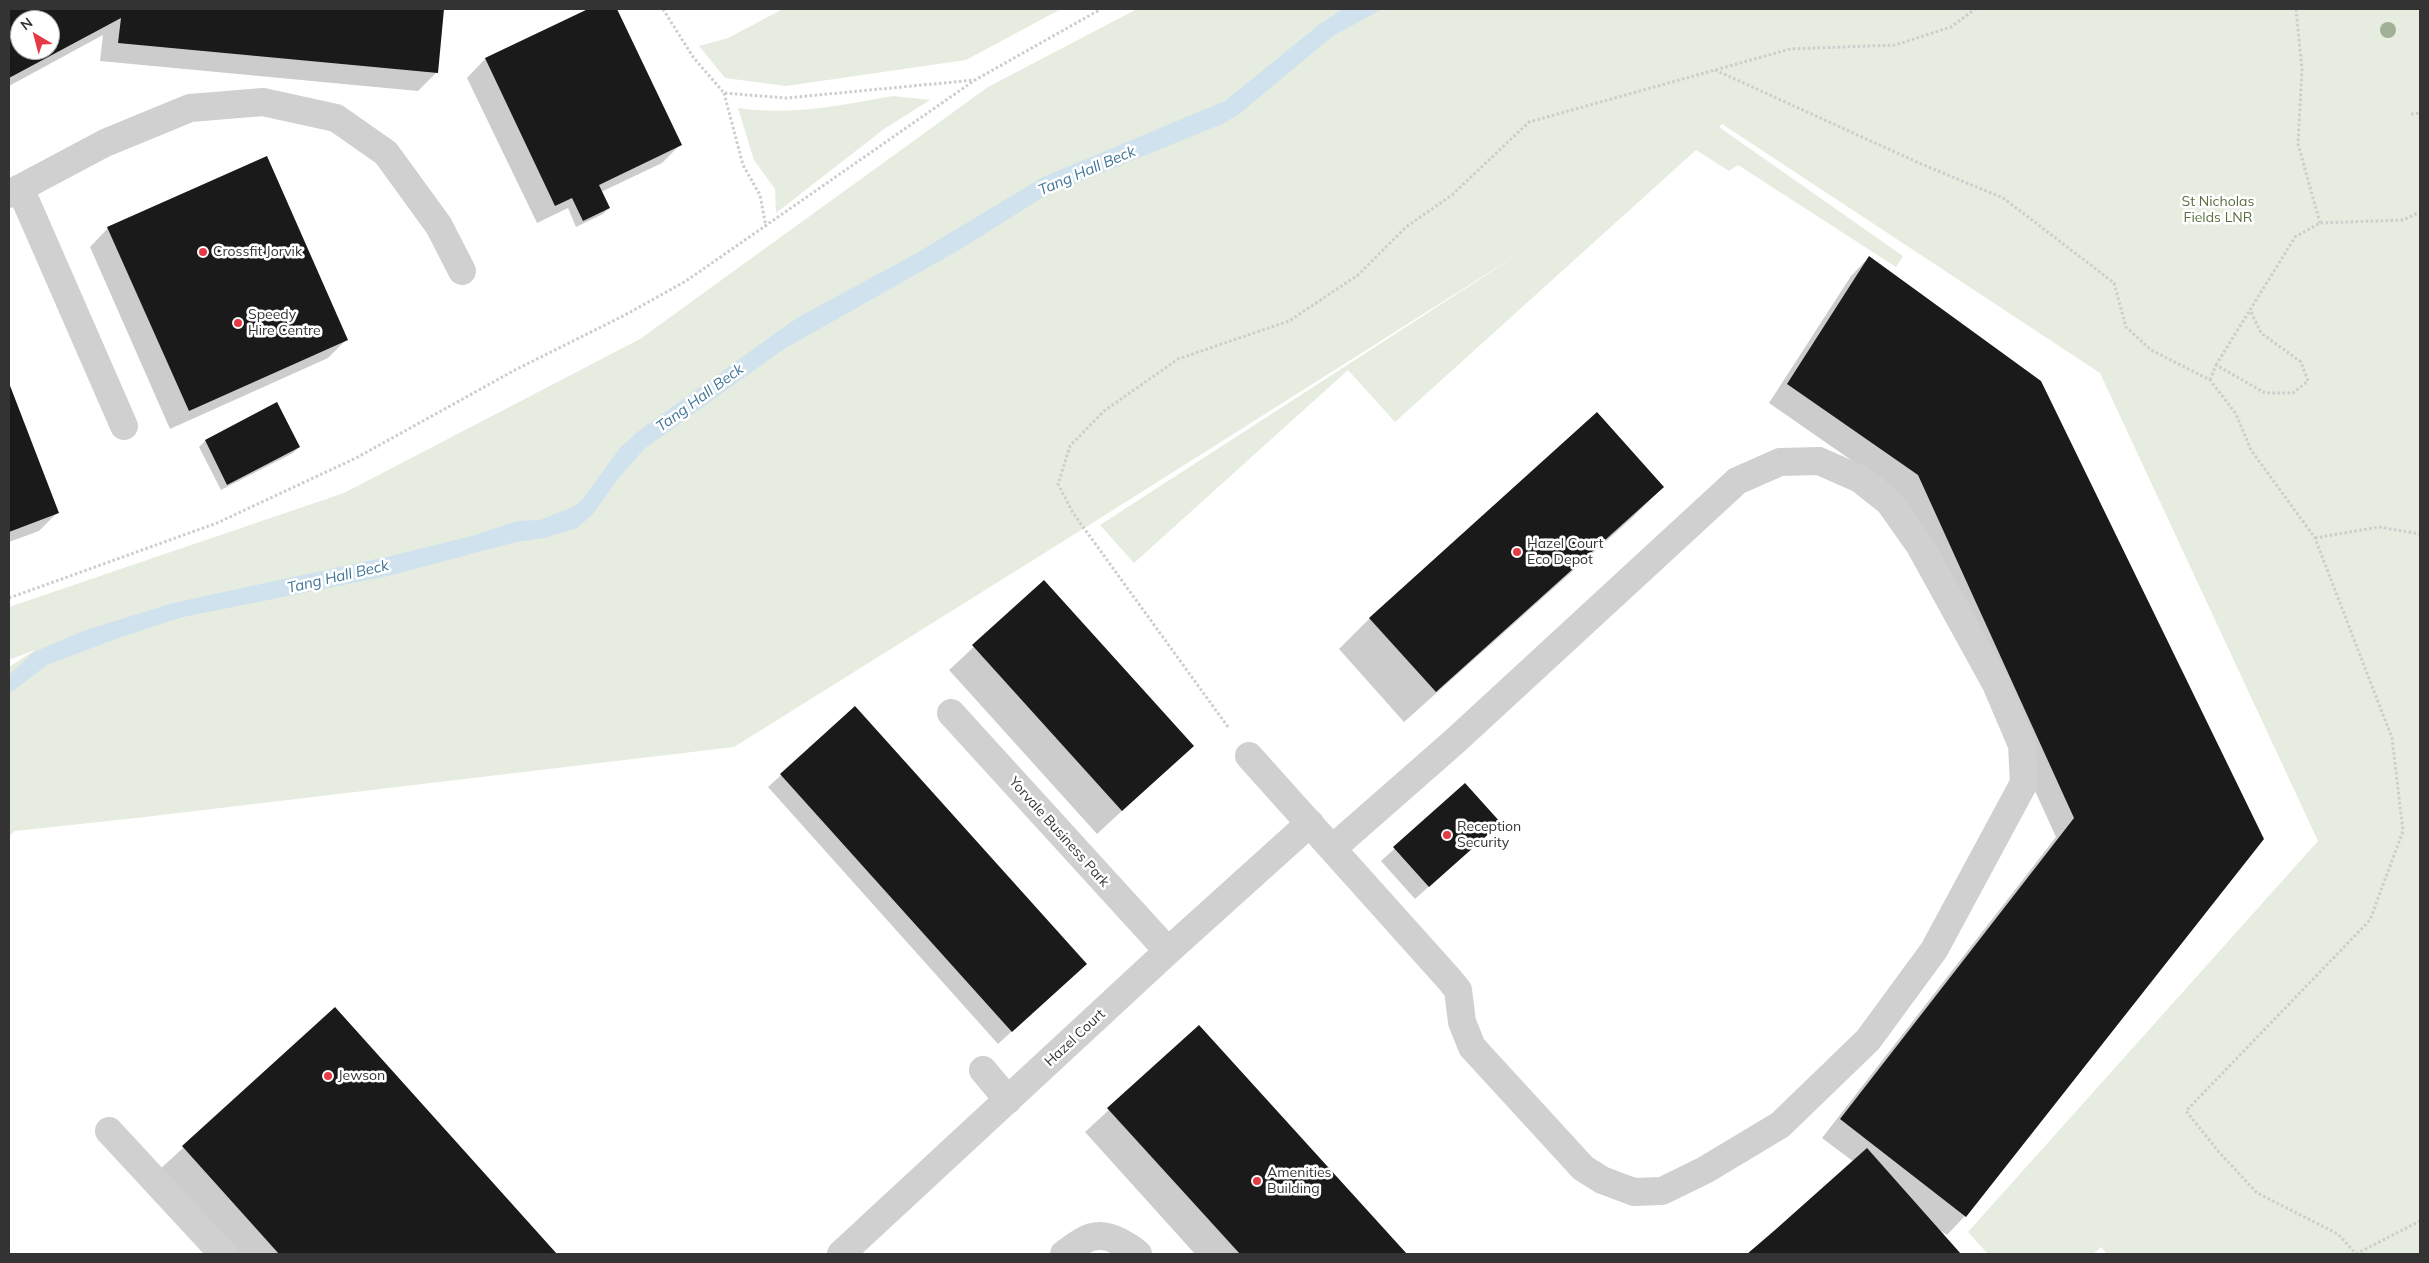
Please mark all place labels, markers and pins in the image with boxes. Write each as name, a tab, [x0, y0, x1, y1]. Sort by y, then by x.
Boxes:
place label: Crossfit Jorvik	[213, 244, 302, 260]
marker: Crossfit Jorvik	[197, 246, 209, 258]
place label: Speedy Hire Centre	[248, 307, 321, 340]
marker: Speedy Hire Centre	[232, 317, 244, 329]
place label: Hazel Court Eco Depot	[1527, 536, 1603, 568]
marker: Hazel Court Eco Depot	[1511, 546, 1523, 558]
place label: Reception Security	[1457, 819, 1521, 852]
marker: Reception Security	[1441, 829, 1453, 841]
place label: Jewson	[338, 1068, 385, 1084]
marker: Jewson	[322, 1070, 334, 1082]
place label: Amenities Building	[1267, 1165, 1332, 1198]
marker: Amenities Building	[1251, 1175, 1263, 1187]

